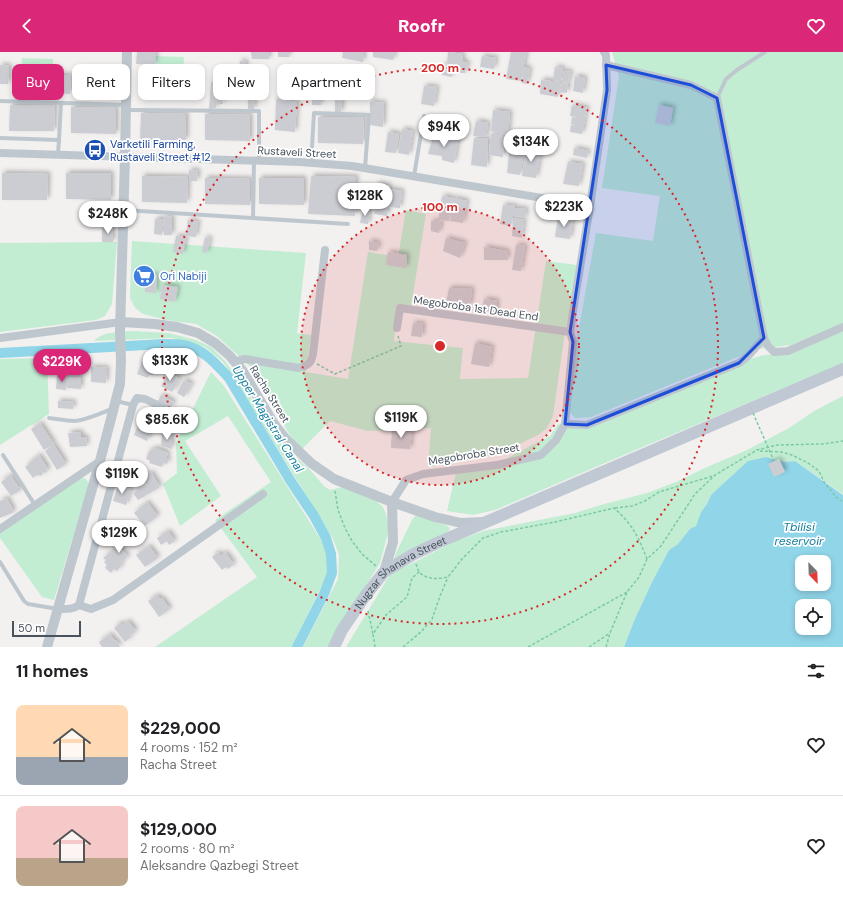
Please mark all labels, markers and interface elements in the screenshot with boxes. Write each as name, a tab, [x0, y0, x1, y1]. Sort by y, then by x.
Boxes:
text: Roofr	[398, 14, 445, 38]
icon: back	[16, 15, 38, 37]
icon: heart	[805, 15, 827, 37]
text: 200 m	[421, 60, 459, 76]
chip: Buy	[12, 64, 64, 100]
chip: Rent	[72, 64, 130, 100]
chip: Filters	[138, 64, 205, 100]
chip: New	[213, 64, 269, 100]
chip: Apartment	[277, 64, 375, 100]
pin: $94K	[420, 114, 468, 148]
text: $94K	[427, 118, 461, 135]
pin: $134K	[503, 129, 559, 163]
text: $134K	[512, 133, 550, 150]
bus stop icon: Varketili Farming, Rustaveli Street #12	[82, 137, 108, 163]
place label: Varketili Farming, Rustaveli Street #12	[110, 137, 211, 164]
street label: Rustaveli Street	[257, 143, 337, 161]
pin: $128K	[337, 183, 393, 217]
text: $128K	[347, 187, 383, 204]
pin: $223K	[536, 194, 592, 228]
text: $223K	[544, 198, 584, 215]
text: 100 m	[422, 199, 458, 215]
pin: $248K	[80, 201, 136, 235]
text: $248K	[88, 205, 128, 222]
supermarket icon: Ori Nabiji	[131, 263, 157, 289]
place label: Ori Nabiji	[160, 269, 207, 283]
street label: Megobroba 1st Dead End	[413, 292, 539, 324]
centre of rings	[433, 339, 447, 353]
pin: $133K	[142, 348, 198, 382]
pin: $229K	[34, 349, 90, 383]
text: $133K	[152, 352, 188, 369]
text: $229K	[42, 353, 82, 370]
water label: Upper Magistral Canal	[229, 363, 307, 476]
street label: Racha Street	[247, 363, 293, 425]
pin: $119K	[373, 405, 429, 439]
pin: $85.6K	[134, 407, 200, 441]
text: $119K	[384, 409, 418, 426]
text: $85.6K	[145, 411, 189, 428]
street label: Megobroba Street	[427, 440, 521, 468]
pin: $119K	[94, 461, 150, 495]
text: $119K	[105, 465, 139, 482]
water label: Tbilisi reservoir	[775, 519, 824, 549]
pin: $129K	[91, 520, 147, 554]
text: $129K	[101, 524, 137, 541]
street label: Nugzar Shanava Street	[351, 533, 448, 612]
north arrow	[795, 555, 831, 591]
map controls	[795, 555, 831, 635]
button: locate	[795, 599, 831, 635]
scale bar	[12, 619, 81, 638]
text: 50 m	[18, 621, 45, 635]
text: 11 homes	[16, 660, 89, 682]
icon: filters	[805, 660, 827, 682]
text: $229,000	[140, 717, 221, 739]
icon: home	[48, 721, 96, 769]
icon: heart	[805, 734, 827, 756]
text: 4 rooms · 152 m²	[140, 739, 238, 756]
text: Racha Street	[140, 756, 217, 773]
text: $129,000	[140, 818, 217, 840]
icon: home	[48, 822, 96, 870]
icon: heart	[805, 835, 827, 857]
text: 2 rooms · 80 m²	[140, 840, 235, 857]
text: Aleksandre Qazbegi Street	[140, 857, 299, 874]

